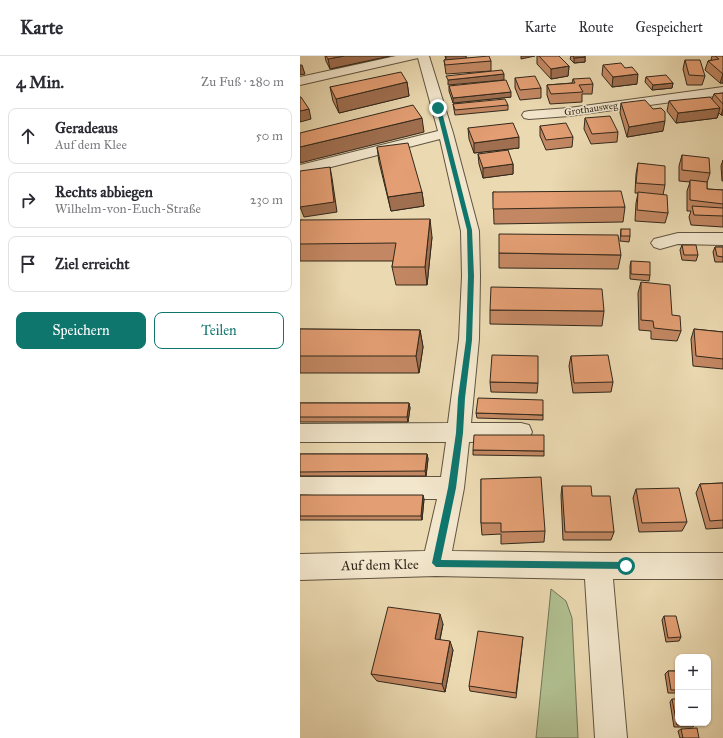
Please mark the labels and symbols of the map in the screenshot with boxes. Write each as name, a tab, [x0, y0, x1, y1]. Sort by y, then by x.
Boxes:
route end	[429, 99, 447, 117]
street label: Grothausweg	[564, 99, 619, 119]
street label: Auf dem Klee	[340, 556, 419, 574]
route start	[617, 557, 635, 575]

